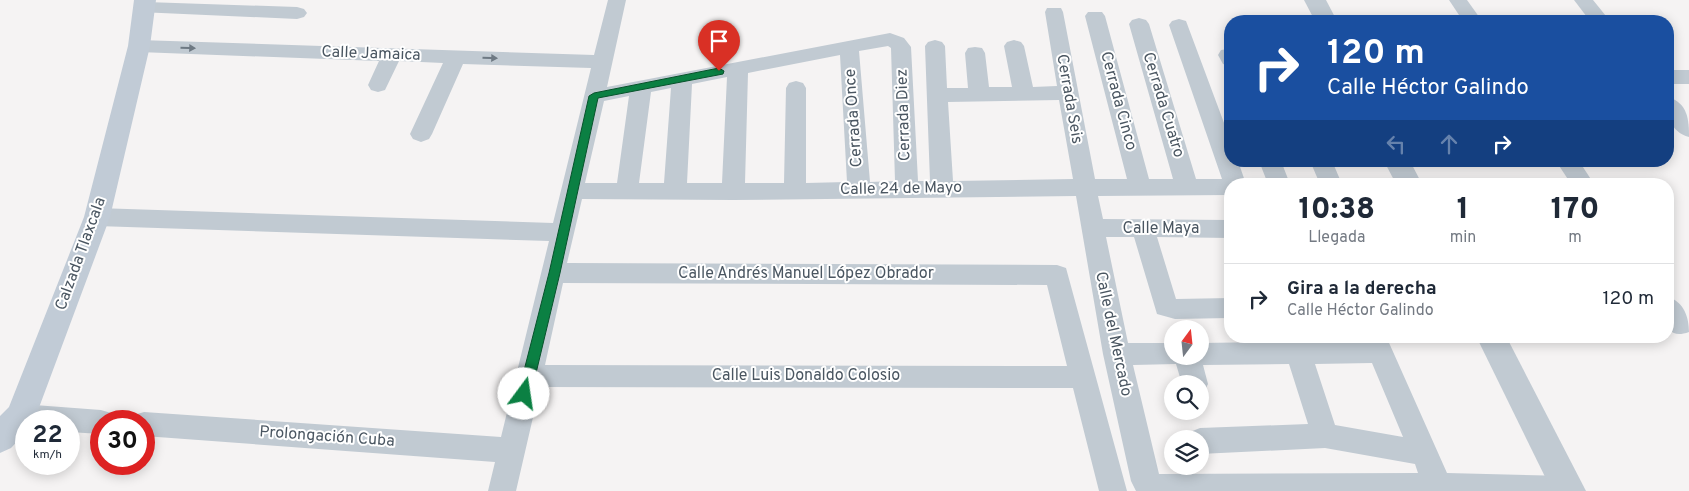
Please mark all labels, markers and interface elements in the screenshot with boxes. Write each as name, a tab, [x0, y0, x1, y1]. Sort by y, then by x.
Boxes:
pin	[698, 20, 740, 71]
icon: arrive	[705, 27, 733, 55]
text: 120 m	[1327, 32, 1425, 76]
icon: right	[1244, 35, 1309, 100]
street label: Calle Jamaica	[321, 42, 421, 66]
one-way arrow	[180, 44, 196, 52]
street label: Cerrada Cinco	[1095, 49, 1141, 153]
street label: Cerrada Cuatro	[1138, 50, 1188, 160]
street label: Cerrada Seis	[1051, 53, 1087, 145]
one-way arrow	[482, 55, 498, 63]
street label: Cerrada Once	[841, 68, 867, 168]
street label: Cerrada Diez	[892, 68, 916, 162]
text: Calle Héctor Galindo	[1327, 75, 1529, 102]
icon: left	[1382, 130, 1410, 158]
icon: ahead	[1435, 130, 1463, 158]
icon: right	[1488, 130, 1516, 158]
street label: Calle 24 de Mayo	[840, 178, 962, 200]
text: 10:38	[1299, 192, 1375, 229]
text: 1	[1457, 192, 1469, 229]
text: 170	[1551, 192, 1599, 229]
street label: Calzada Tlaxcala	[51, 195, 111, 313]
street label: Calle Maya	[1123, 219, 1199, 239]
text: Llegada	[1308, 228, 1365, 248]
text: min	[1450, 228, 1476, 248]
text: m	[1568, 228, 1582, 248]
street label: Calle Andrés Manuel López Obrador	[678, 264, 934, 284]
street label: Calle del Mercado	[1090, 270, 1136, 398]
text: Gira a la derecha	[1287, 277, 1437, 301]
icon: right	[1244, 285, 1272, 313]
text: 120 m	[1603, 287, 1654, 311]
text: Calle Héctor Galindo	[1287, 301, 1434, 321]
north arrow	[1164, 320, 1209, 365]
map controls	[1164, 320, 1209, 475]
street label: Calle Luis Donaldo Colosio	[712, 366, 900, 386]
position arrow	[497, 367, 549, 419]
button: search	[1164, 375, 1209, 420]
speed limit sign: 30	[90, 410, 155, 475]
text: 22	[32, 420, 63, 452]
street label: Prolongación Cuba	[259, 422, 395, 452]
button: layers	[1164, 430, 1209, 475]
text: km/h	[33, 447, 62, 463]

